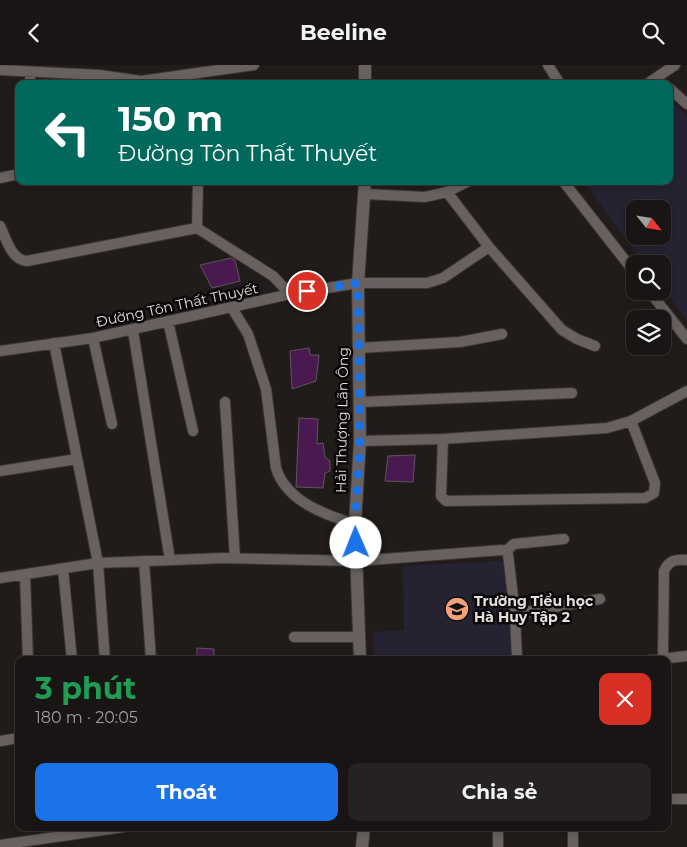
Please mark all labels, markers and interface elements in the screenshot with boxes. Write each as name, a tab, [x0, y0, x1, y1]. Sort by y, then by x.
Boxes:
icon: back	[20, 19, 48, 47]
text: Beeline	[300, 19, 387, 46]
icon: search	[639, 19, 667, 47]
text: 150 m	[118, 97, 223, 140]
icon: left	[35, 100, 100, 165]
text: Đường Tôn Thất Thuyết	[118, 140, 377, 167]
north arrow	[626, 200, 671, 245]
map controls	[626, 200, 671, 355]
button: search	[626, 255, 671, 300]
pin	[286, 270, 328, 312]
icon: arrive	[293, 277, 321, 305]
street label: Đường Tôn Thất Thuyết	[94, 279, 260, 331]
button: layers	[626, 310, 671, 355]
street label: Hải Thượng Lãn Ông	[332, 347, 352, 493]
position arrow	[329, 516, 381, 568]
place label: Trường Tiểu học Hà Huy Tập 2	[474, 592, 594, 626]
school or university icon: Trường Tiểu học Hà Huy Tập 2	[444, 596, 470, 622]
text: 3 phút	[35, 670, 136, 707]
button: close	[599, 673, 651, 725]
text: 180 m · 20:05	[35, 708, 138, 727]
button: Thoát	[35, 763, 338, 821]
button: Chia sẻ	[348, 763, 651, 821]

